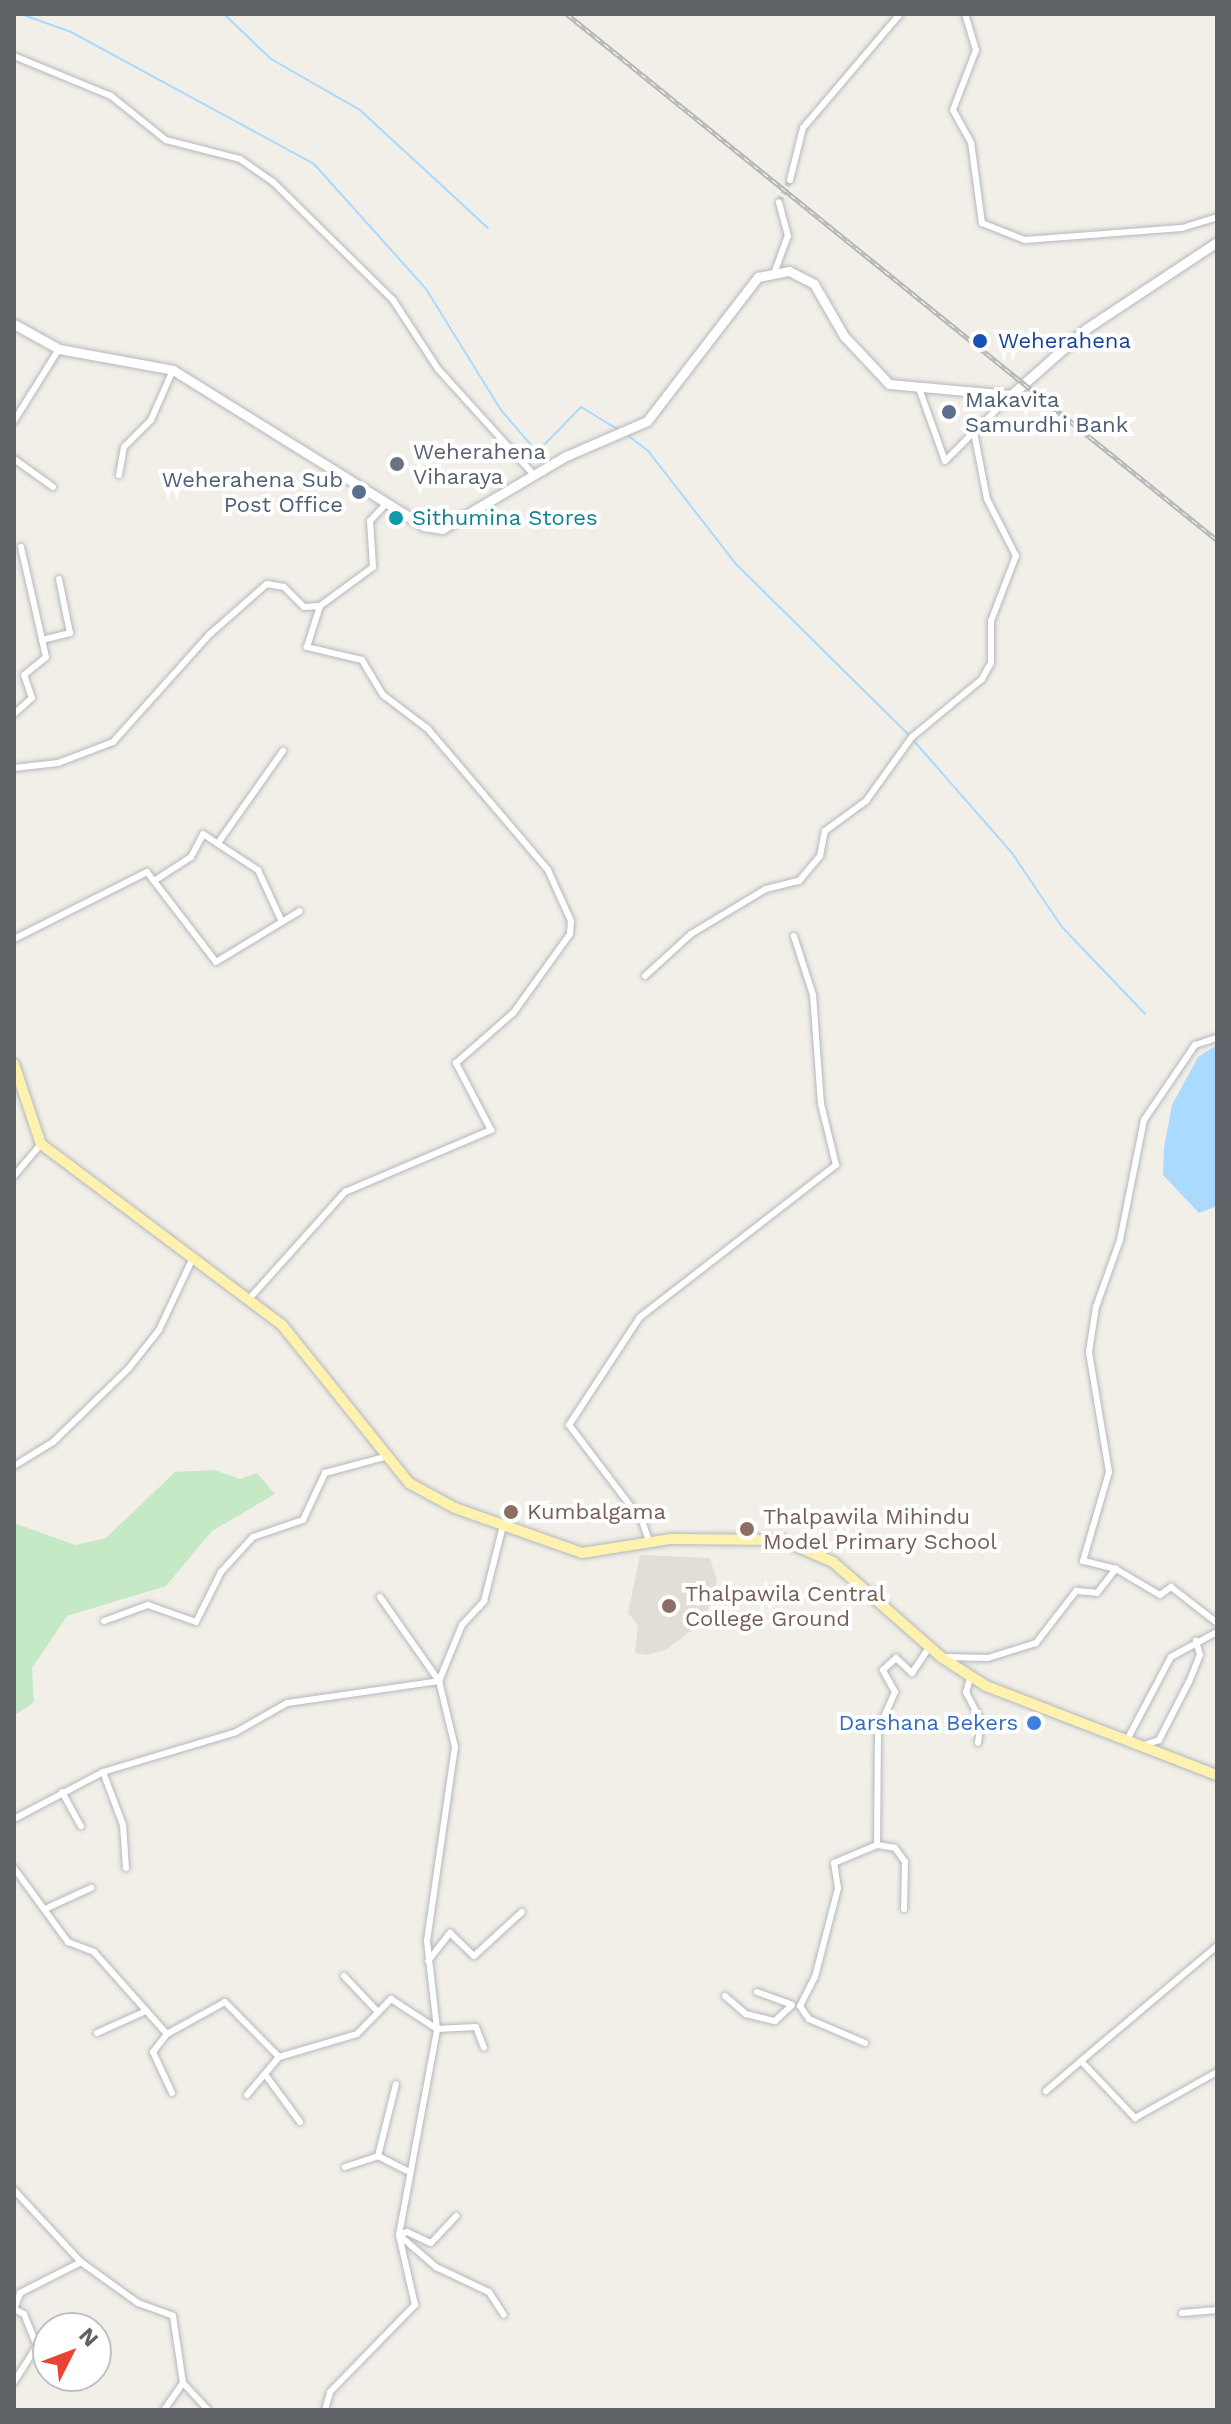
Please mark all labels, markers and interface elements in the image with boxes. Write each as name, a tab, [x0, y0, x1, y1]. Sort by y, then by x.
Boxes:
place label: Weherahena	[998, 328, 1131, 354]
marker: Weherahena	[969, 330, 991, 352]
place label: Makavita Samurdhi Bank	[965, 386, 1128, 438]
marker: Makavita Samurdhi Bank	[940, 403, 958, 421]
place label: Weherahena Viharaya	[413, 438, 546, 490]
marker: Weherahena Viharaya	[388, 455, 406, 473]
place label: Weherahena Sub Post Office	[161, 466, 343, 518]
marker: Weherahena Sub Post Office	[350, 483, 368, 501]
place label: Sithumina Stores	[412, 505, 598, 531]
marker: Sithumina Stores	[387, 509, 405, 527]
place label: Kumbalgama	[527, 1499, 666, 1525]
marker: Kumbalgama	[502, 1503, 520, 1521]
place label: Thalpawila Mihindu Model Primary School	[763, 1503, 998, 1554]
marker: Thalpawila Mihindu Model Primary School	[738, 1520, 756, 1538]
place label: Thalpawila Central College Ground	[685, 1580, 886, 1632]
marker: Thalpawila Central College Ground	[660, 1597, 678, 1615]
place label: Darshana Bekers	[838, 1710, 1018, 1736]
marker: Darshana Bekers	[1025, 1714, 1043, 1732]
north arrow	[32, 2312, 112, 2392]
text: N	[74, 2323, 103, 2351]

